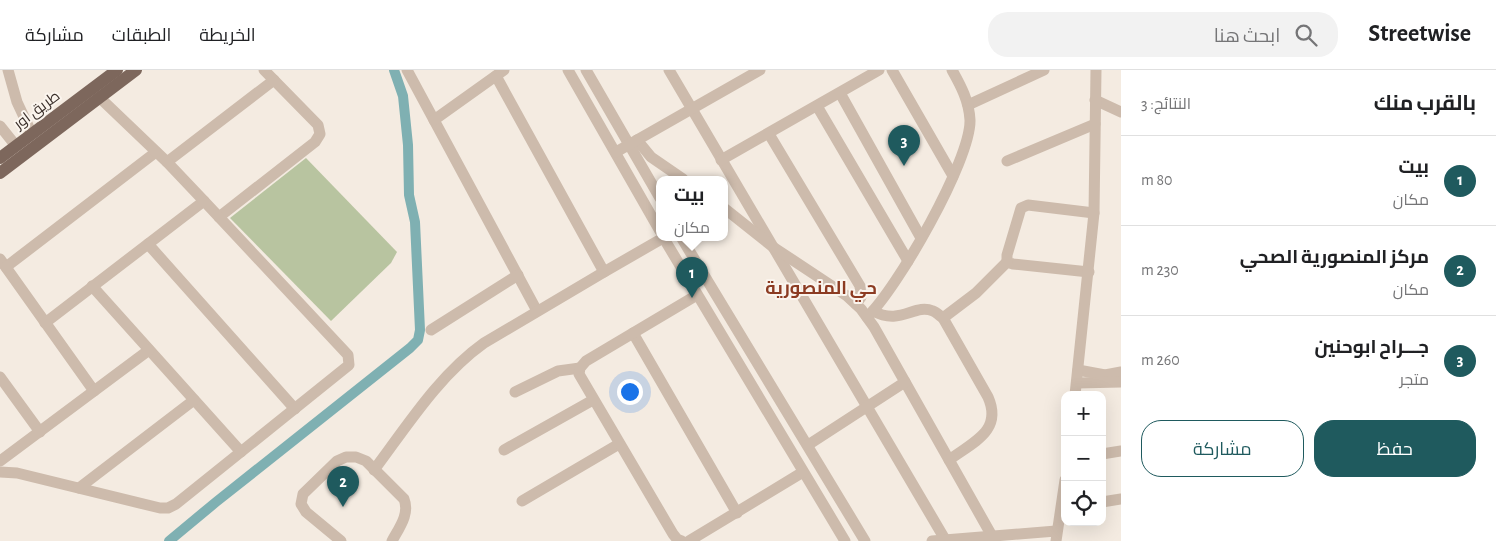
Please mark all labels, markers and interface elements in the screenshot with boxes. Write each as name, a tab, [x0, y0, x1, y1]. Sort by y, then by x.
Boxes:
search box	[988, 12, 1338, 57]
icon: search	[1292, 21, 1320, 49]
text: Streetwise	[1368, 22, 1471, 46]
text: مشاركة	[25, 27, 84, 45]
text: الطبقات	[112, 27, 171, 45]
text: الخريطة	[199, 27, 256, 45]
text: ابحث هنا	[1214, 27, 1280, 46]
street label: طريق اور	[11, 88, 64, 134]
text: بالقرب منك	[1374, 93, 1476, 114]
text: النتائج: 3	[1141, 96, 1191, 112]
pin: 3	[888, 125, 920, 166]
text: بيت	[1398, 158, 1429, 177]
text: 80 m	[1141, 172, 1173, 188]
text: 1	[1457, 172, 1463, 188]
popup	[656, 176, 728, 241]
text: بيت	[674, 186, 705, 205]
text: مكان	[1393, 192, 1429, 208]
text: مكان	[674, 220, 710, 236]
text: مركز المنصورية الصحي	[1240, 248, 1429, 267]
pin: 1	[676, 257, 708, 298]
text: 230 m	[1141, 262, 1179, 278]
text: 2	[1456, 262, 1464, 278]
district label: حي المنصورية	[765, 280, 877, 303]
text: مكان	[1393, 282, 1429, 298]
text: جـــراح ابوحنين	[1314, 338, 1429, 357]
text: 260 m	[1141, 352, 1180, 368]
text: 3	[1457, 352, 1463, 368]
text: متجر	[1400, 372, 1429, 388]
your location	[617, 379, 643, 405]
map controls	[1061, 391, 1106, 526]
button: +	[1061, 391, 1106, 436]
button: مشاركة	[1141, 420, 1304, 477]
button: حفظ	[1314, 420, 1476, 477]
button: −	[1061, 436, 1106, 481]
pin: 2	[327, 466, 359, 507]
button: locate	[1061, 481, 1106, 526]

